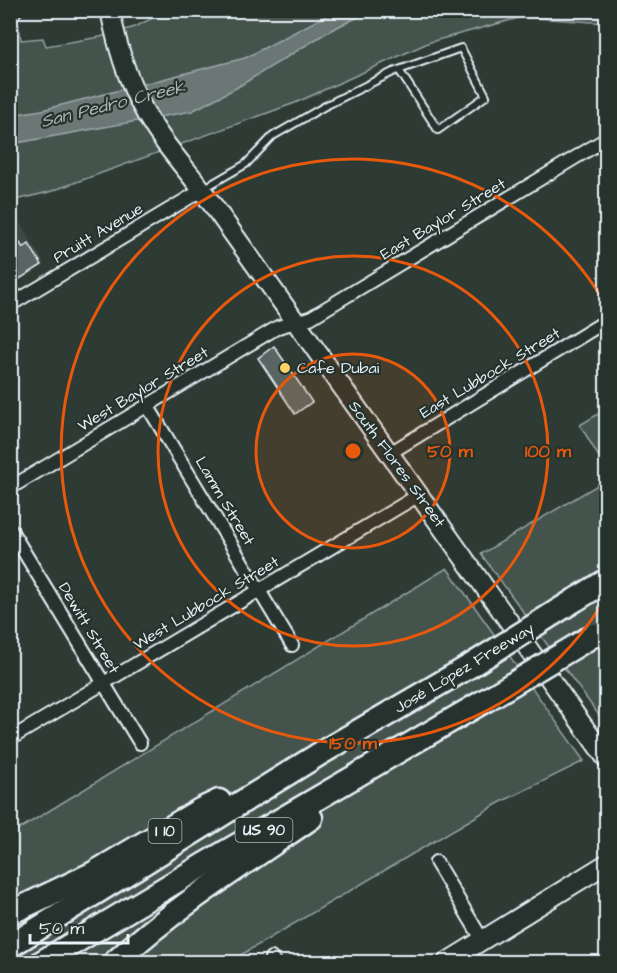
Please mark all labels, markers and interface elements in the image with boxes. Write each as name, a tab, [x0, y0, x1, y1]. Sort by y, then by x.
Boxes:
water label: San Pedro Creek	[38, 74, 189, 134]
street label: East Baylor Street	[376, 172, 511, 266]
street label: Pruitt Avenue	[49, 197, 147, 268]
street label: East Lubbock Street	[416, 322, 565, 424]
street label: West Baylor Street	[73, 341, 214, 438]
place label: Cafe Dubai	[297, 357, 380, 379]
marker: Cafe Dubai	[278, 361, 292, 375]
street label: South Flores Street	[343, 396, 451, 532]
text: 50 m	[427, 439, 474, 464]
text: 100 m	[525, 439, 572, 464]
centre of rings	[343, 441, 363, 461]
street label: Lamm Street	[190, 453, 260, 550]
street label: West Lubbock Street	[129, 550, 283, 655]
street label: Dewitt Street	[53, 578, 125, 678]
street label: José López Freeway	[390, 617, 539, 719]
text: 150 m	[329, 731, 378, 756]
road number: US 90	[236, 818, 292, 842]
road number: I 10	[148, 819, 182, 843]
scale bar	[30, 907, 128, 945]
text: 50 m	[39, 916, 84, 941]

